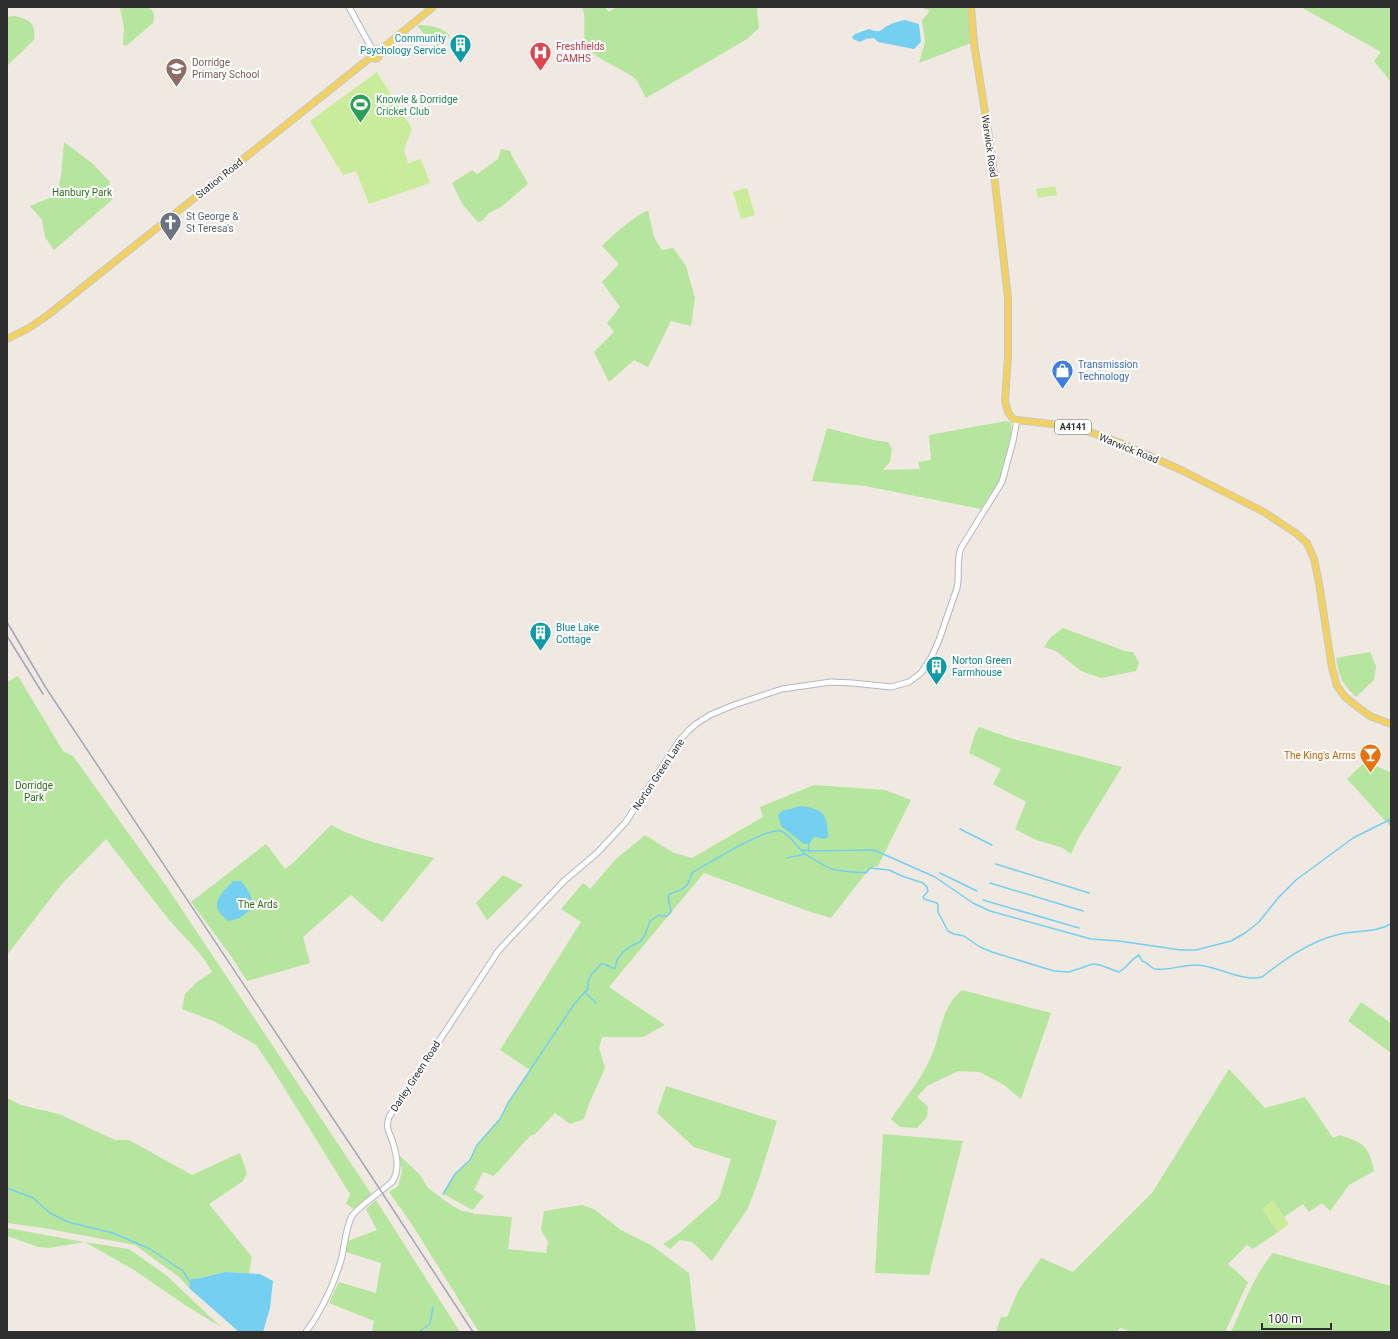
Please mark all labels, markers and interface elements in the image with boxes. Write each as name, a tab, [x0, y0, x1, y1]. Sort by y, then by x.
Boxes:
building icon: Community Psychology Service	[448, 31, 474, 64]
place label: Community Psychology Service	[360, 33, 446, 56]
hospital icon: Freshfields CAMHS	[528, 39, 554, 72]
place label: Freshfields CAMHS	[556, 41, 605, 64]
school or university icon: Dorridge Primary School	[163, 55, 189, 88]
place label: Dorridge Primary School	[192, 57, 260, 80]
sports icon: Knowle & Dorridge Cricket Club	[348, 92, 374, 125]
place label: Knowle & Dorridge Cricket Club	[376, 94, 458, 117]
street label: Warwick Road	[980, 114, 999, 178]
street label: Station Road	[194, 156, 245, 201]
park label: Hanbury Park	[52, 187, 113, 198]
church icon: St George & St Teresa's	[157, 209, 183, 242]
place label: St George & St Teresa's	[186, 211, 239, 234]
shop icon: Transmission Technology	[1049, 357, 1075, 390]
place label: Transmission Technology	[1078, 359, 1138, 382]
road number: A4141	[1055, 420, 1091, 434]
street label: Warwick Road	[1097, 432, 1160, 465]
building icon: Blue Lake Cottage	[527, 620, 553, 653]
place label: Blue Lake Cottage	[556, 622, 599, 645]
building icon: Norton Green Farmhouse	[924, 653, 950, 686]
place label: Norton Green Farmhouse	[952, 655, 1012, 678]
street label: Norton Green Lane	[630, 737, 686, 812]
bar icon: The King's Arms	[1358, 742, 1384, 775]
place label: The King's Arms	[1284, 750, 1356, 761]
park label: Dorridge Park	[15, 780, 53, 803]
park label: The Ards	[238, 899, 278, 910]
street label: Darley Green Road	[388, 1039, 442, 1114]
scale bar	[1262, 1305, 1331, 1331]
text: 100 m	[1268, 1312, 1302, 1326]

